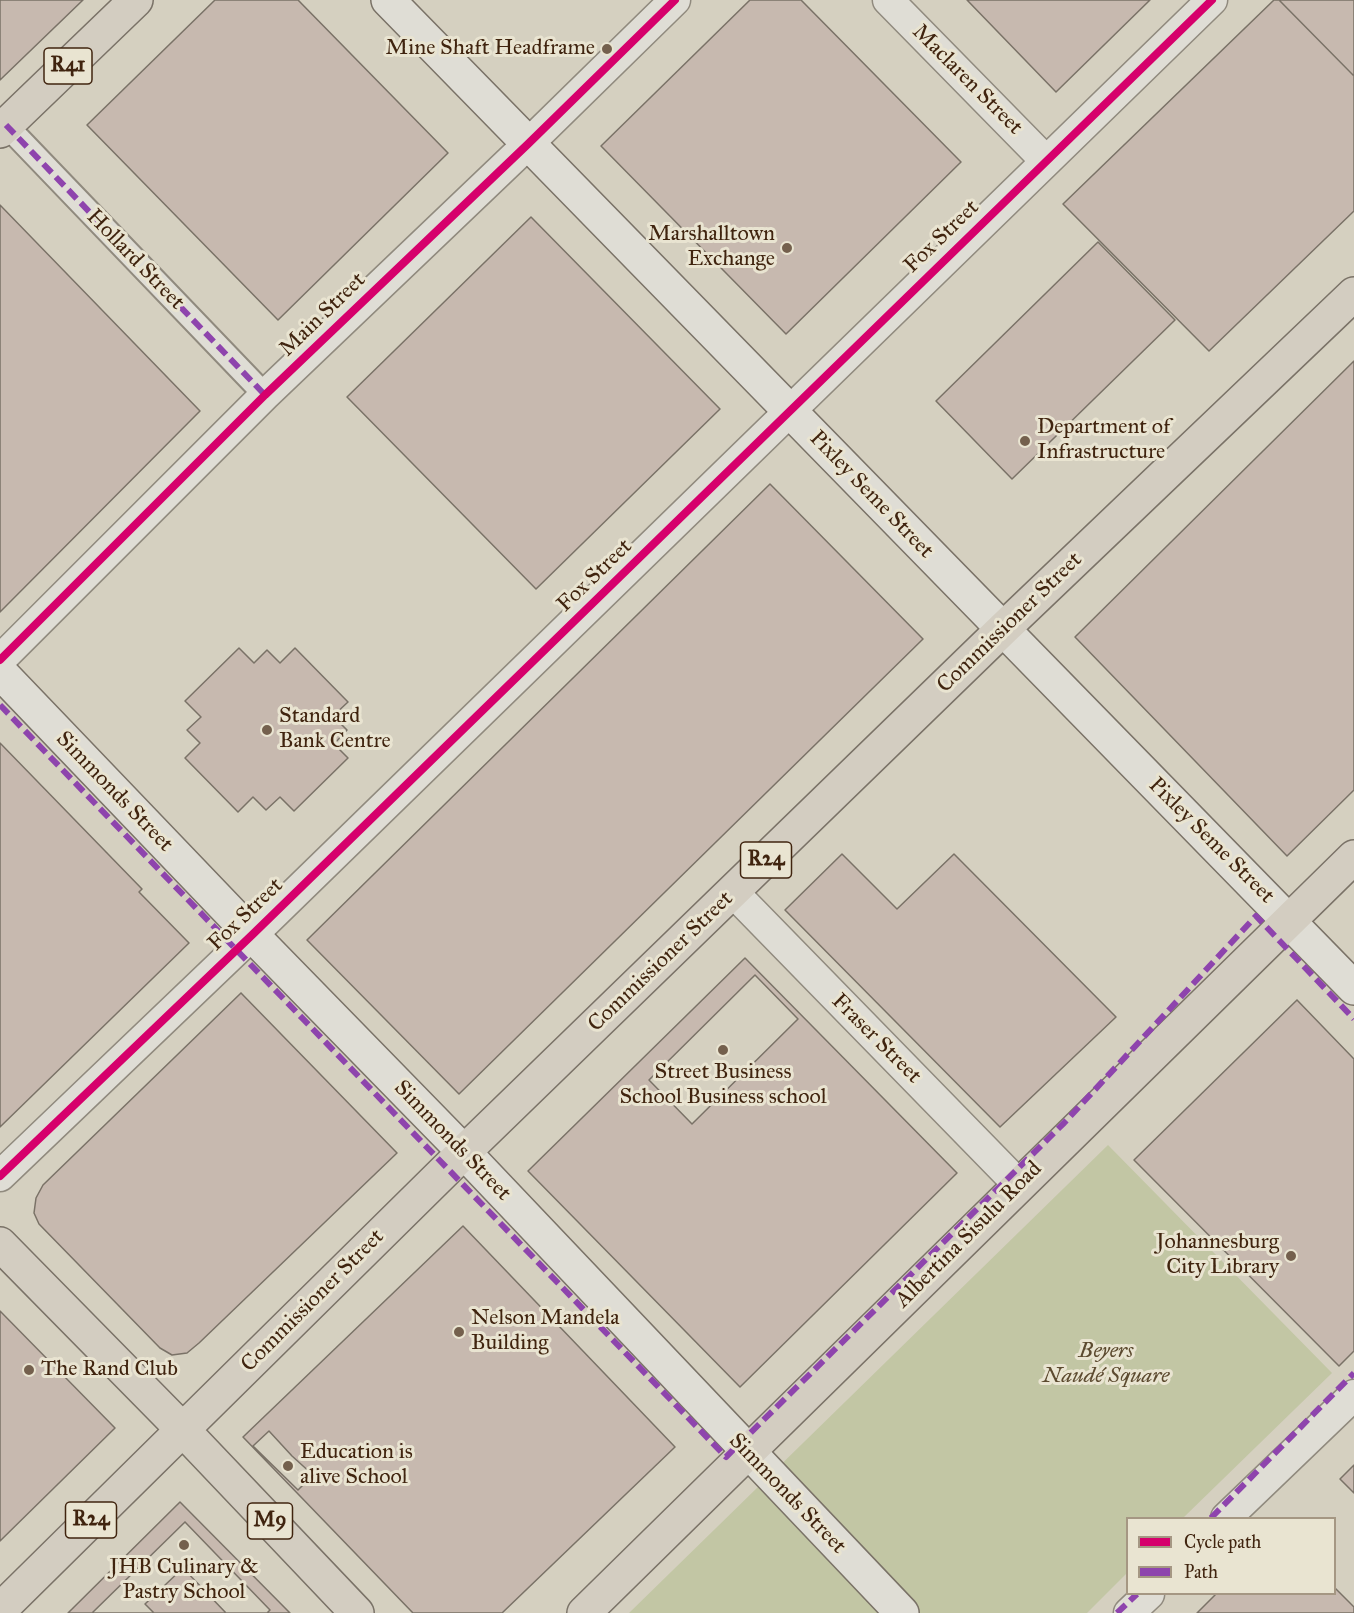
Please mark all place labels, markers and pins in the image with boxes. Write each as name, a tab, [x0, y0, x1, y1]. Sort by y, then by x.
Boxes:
place label: Mine Shaft Headframe	[386, 36, 595, 62]
marker: Mine Shaft Headframe	[600, 42, 614, 56]
place label: Marshalltown Exchange	[648, 222, 775, 274]
marker: Marshalltown Exchange	[780, 241, 794, 255]
place label: Department of Infrastructure	[1037, 415, 1170, 466]
marker: Department of Infrastructure	[1018, 434, 1032, 448]
place label: Standard Bank Centre	[279, 704, 391, 756]
marker: Standard Bank Centre	[260, 723, 274, 737]
marker: Street Business School Business school	[716, 1043, 730, 1057]
place label: Street Business School Business school	[619, 1060, 827, 1112]
place label: Johannesburg City Library	[1156, 1230, 1279, 1282]
marker: Johannesburg City Library	[1284, 1249, 1298, 1263]
place label: Nelson Mandela Building	[471, 1306, 620, 1358]
marker: Nelson Mandela Building	[452, 1325, 466, 1339]
place label: The Rand Club	[41, 1357, 178, 1383]
marker: The Rand Club	[22, 1363, 36, 1377]
place label: Education is alive School	[300, 1440, 413, 1492]
marker: Education is alive School	[281, 1459, 295, 1473]
marker: JHB Culinary & Pastry School	[177, 1538, 191, 1552]
place label: JHB Culinary & Pastry School	[109, 1555, 259, 1606]

